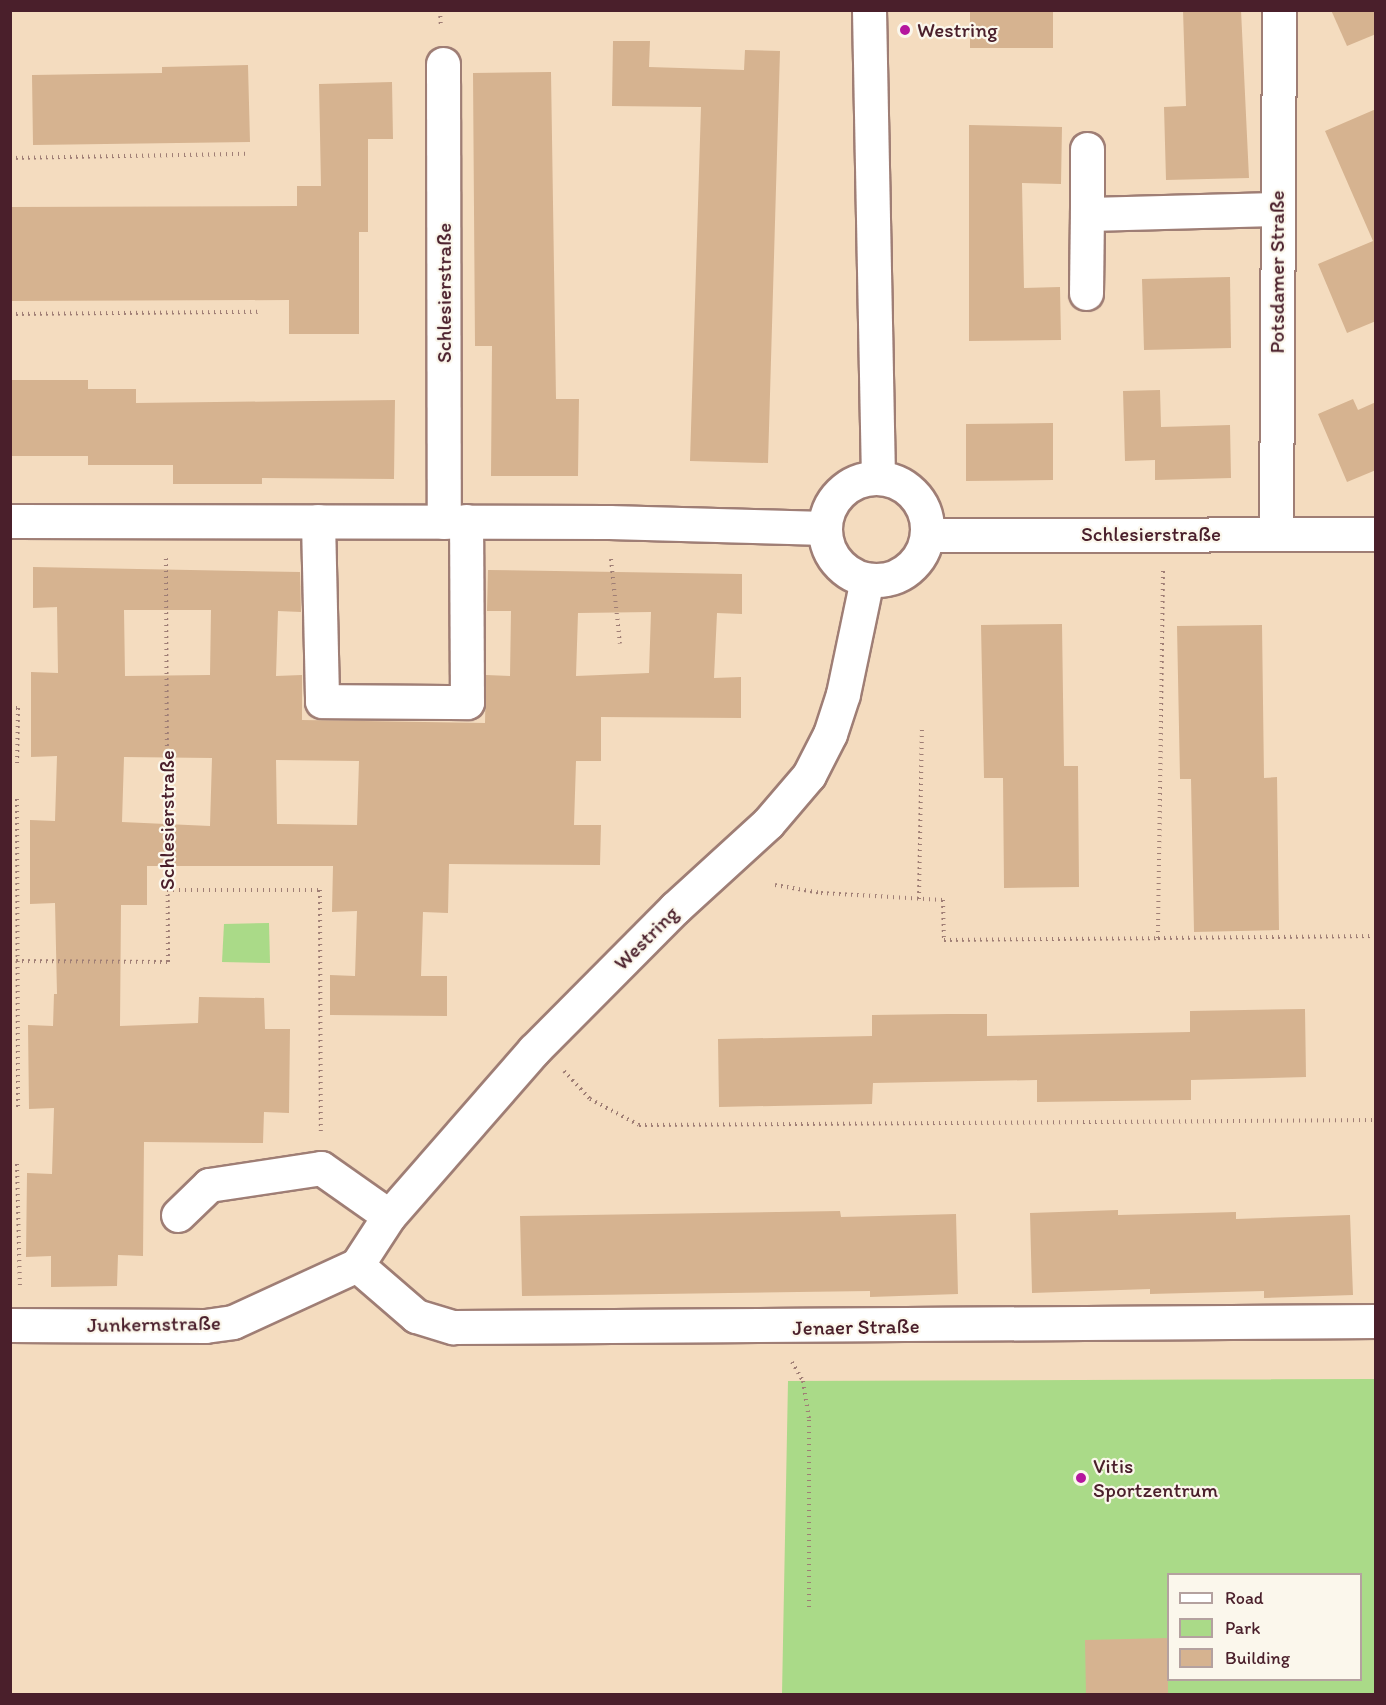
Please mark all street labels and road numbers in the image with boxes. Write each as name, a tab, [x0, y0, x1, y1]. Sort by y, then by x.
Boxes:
street label: Potsdamer Straße	[1264, 191, 1290, 353]
street label: Schlesierstraße	[431, 223, 457, 363]
street label: Schlesierstraße	[1081, 521, 1221, 547]
street label: Schlesierstraße	[154, 750, 180, 890]
street label: Westring	[609, 901, 683, 975]
street label: Junkernstraße	[87, 1310, 221, 1338]
street label: Jenaer Straße	[792, 1313, 920, 1341]

